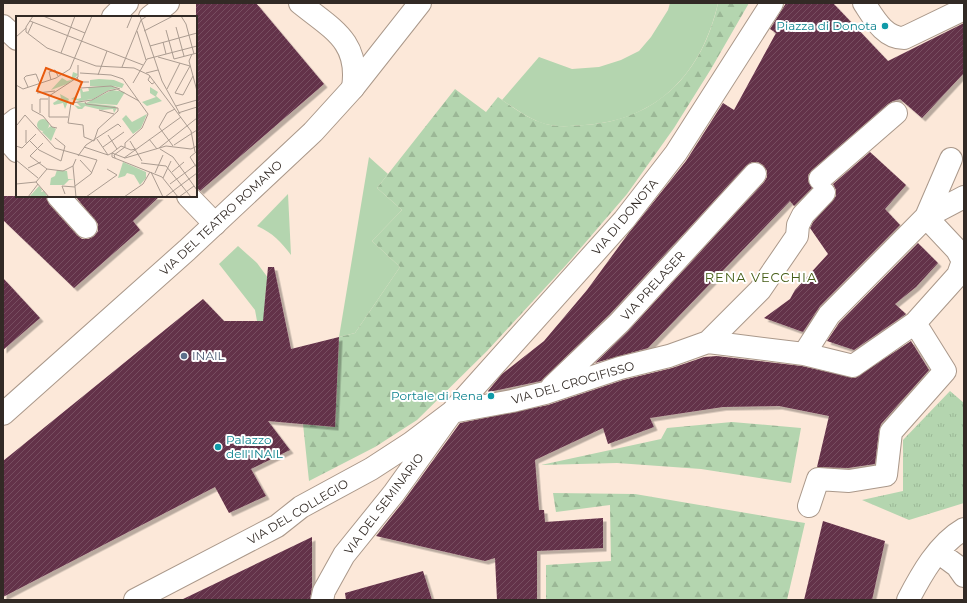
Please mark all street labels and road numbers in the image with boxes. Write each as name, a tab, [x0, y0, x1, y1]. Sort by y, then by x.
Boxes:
street label: VIA DEL TEATRO ROMANO	[156, 157, 285, 278]
street label: VIA DI DONOTA	[588, 175, 661, 258]
street label: VIA PRELASER	[617, 248, 688, 324]
street label: VIA DEL CROCIFISSO	[510, 358, 636, 407]
street label: VIA DEL SEMINARIO	[341, 450, 427, 557]
street label: VIA DEL COLLEGIO	[245, 476, 351, 548]

